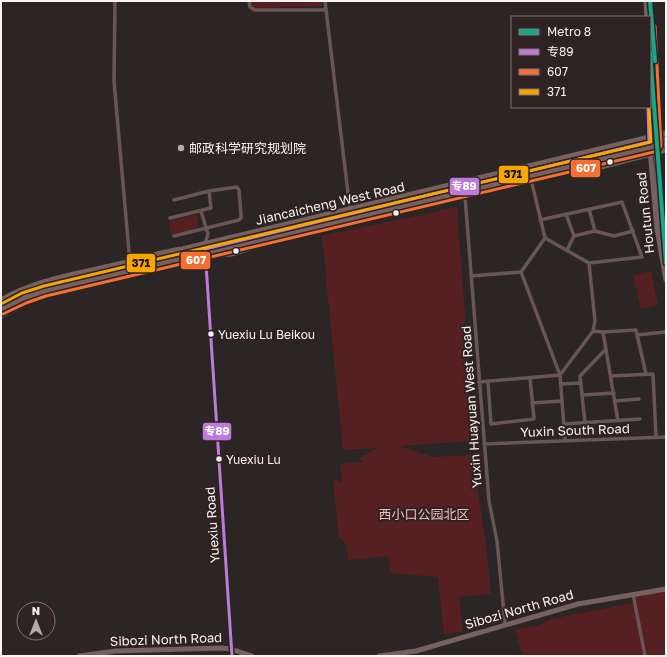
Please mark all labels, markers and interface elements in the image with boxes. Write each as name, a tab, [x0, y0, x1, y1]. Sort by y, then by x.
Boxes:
legend	[511, 16, 651, 108]
text: Metro 8	[547, 24, 591, 39]
text: 专89	[547, 44, 574, 59]
text: 607	[547, 64, 568, 79]
text: 371	[547, 84, 566, 99]
place label: 邮政科学研究规划院	[189, 140, 306, 156]
marker: 邮政科学研究规划院	[176, 143, 186, 153]
unlabelled marker	[605, 157, 615, 167]
line badge: 607	[570, 159, 601, 178]
text: 607	[576, 161, 596, 174]
line badge: 371	[498, 165, 529, 184]
text: 371	[504, 167, 523, 180]
street label: Houtun Road	[633, 172, 657, 254]
line badge: 专89	[449, 177, 480, 196]
street label: Jiancaicheng West Road	[254, 178, 406, 228]
text: 专89	[451, 179, 477, 192]
unlabelled marker	[391, 208, 401, 218]
unlabelled marker	[231, 246, 241, 256]
line badge: 607	[180, 251, 211, 270]
line badge: 371	[126, 253, 156, 273]
text: 607	[186, 253, 206, 266]
text: 371	[132, 256, 151, 269]
street label: Yuxin Huayuan West Road	[457, 325, 485, 489]
place label: Yuexiu Lu Beikou	[218, 327, 315, 342]
marker: Yuexiu Lu Beikou	[206, 329, 216, 339]
street label: Yuxin South Road	[520, 420, 630, 440]
line badge: 专89	[202, 422, 232, 441]
text: 专89	[204, 424, 230, 437]
place label: Yuexiu Lu	[226, 452, 281, 467]
marker: Yuexiu Lu	[214, 454, 224, 464]
street label: Yuexiu Road	[201, 486, 223, 564]
park label: 西小口公园北区	[378, 506, 470, 522]
street label: Sibozi North Road	[463, 586, 575, 632]
north arrow	[16, 601, 56, 641]
text: N	[32, 604, 40, 617]
street label: Sibozi North Road	[110, 629, 222, 649]

